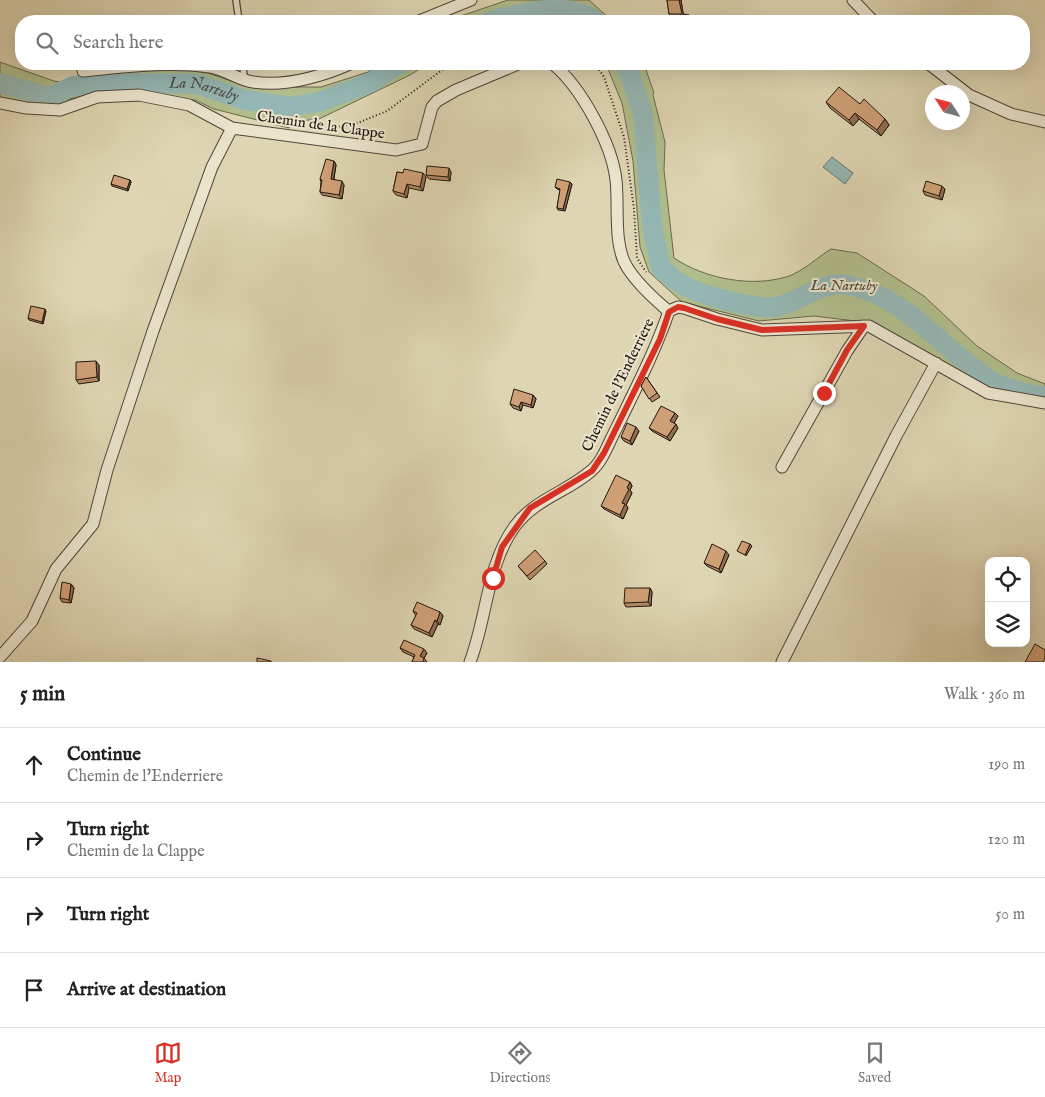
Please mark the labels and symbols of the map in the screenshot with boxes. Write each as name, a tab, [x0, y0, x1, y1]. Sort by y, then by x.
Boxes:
water label: La Nartuby	[168, 74, 242, 107]
north arrow	[925, 85, 970, 130]
street label: Chemin de la Clappe	[256, 107, 386, 143]
park label: La Nartuby	[810, 276, 878, 295]
street label: Chemin de l'Enderriere	[577, 315, 659, 455]
route end	[813, 382, 836, 405]
route start	[482, 567, 505, 590]

